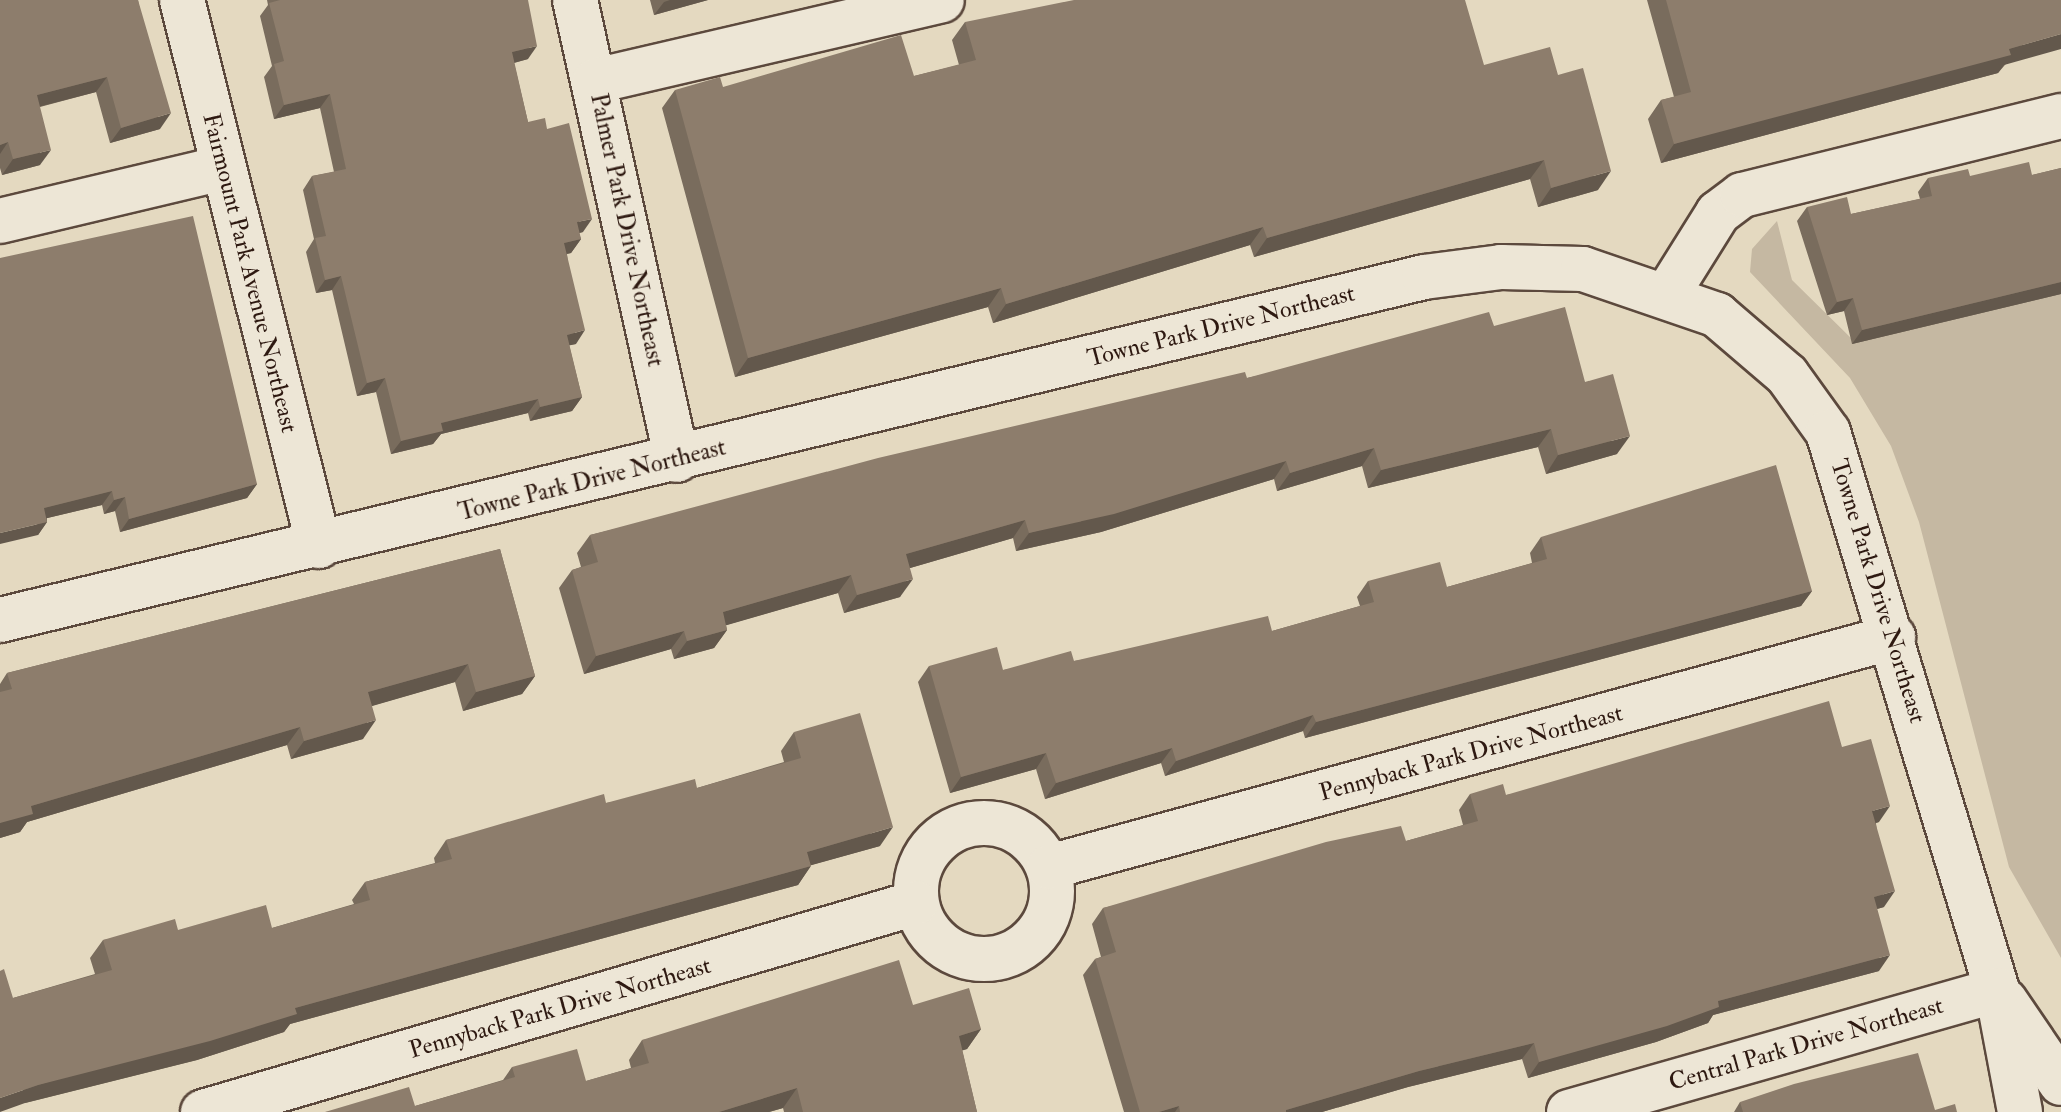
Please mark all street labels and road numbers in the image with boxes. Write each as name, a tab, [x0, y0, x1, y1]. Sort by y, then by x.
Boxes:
street label: Palmer Park Drive Northeast	[584, 91, 670, 369]
street label: Fairmount Park Avenue Northeast	[196, 110, 304, 436]
street label: Towne Park Drive Northeast	[1084, 279, 1358, 373]
street label: Towne Park Drive Northeast	[455, 433, 729, 527]
street label: Towne Park Drive Northeast	[1824, 455, 1932, 727]
street label: Pennyback Park Drive Northeast	[1316, 699, 1626, 807]
street label: Pennyback Park Drive Northeast	[406, 951, 714, 1065]
street label: Central Park Drive Northeast	[1665, 991, 1947, 1097]

